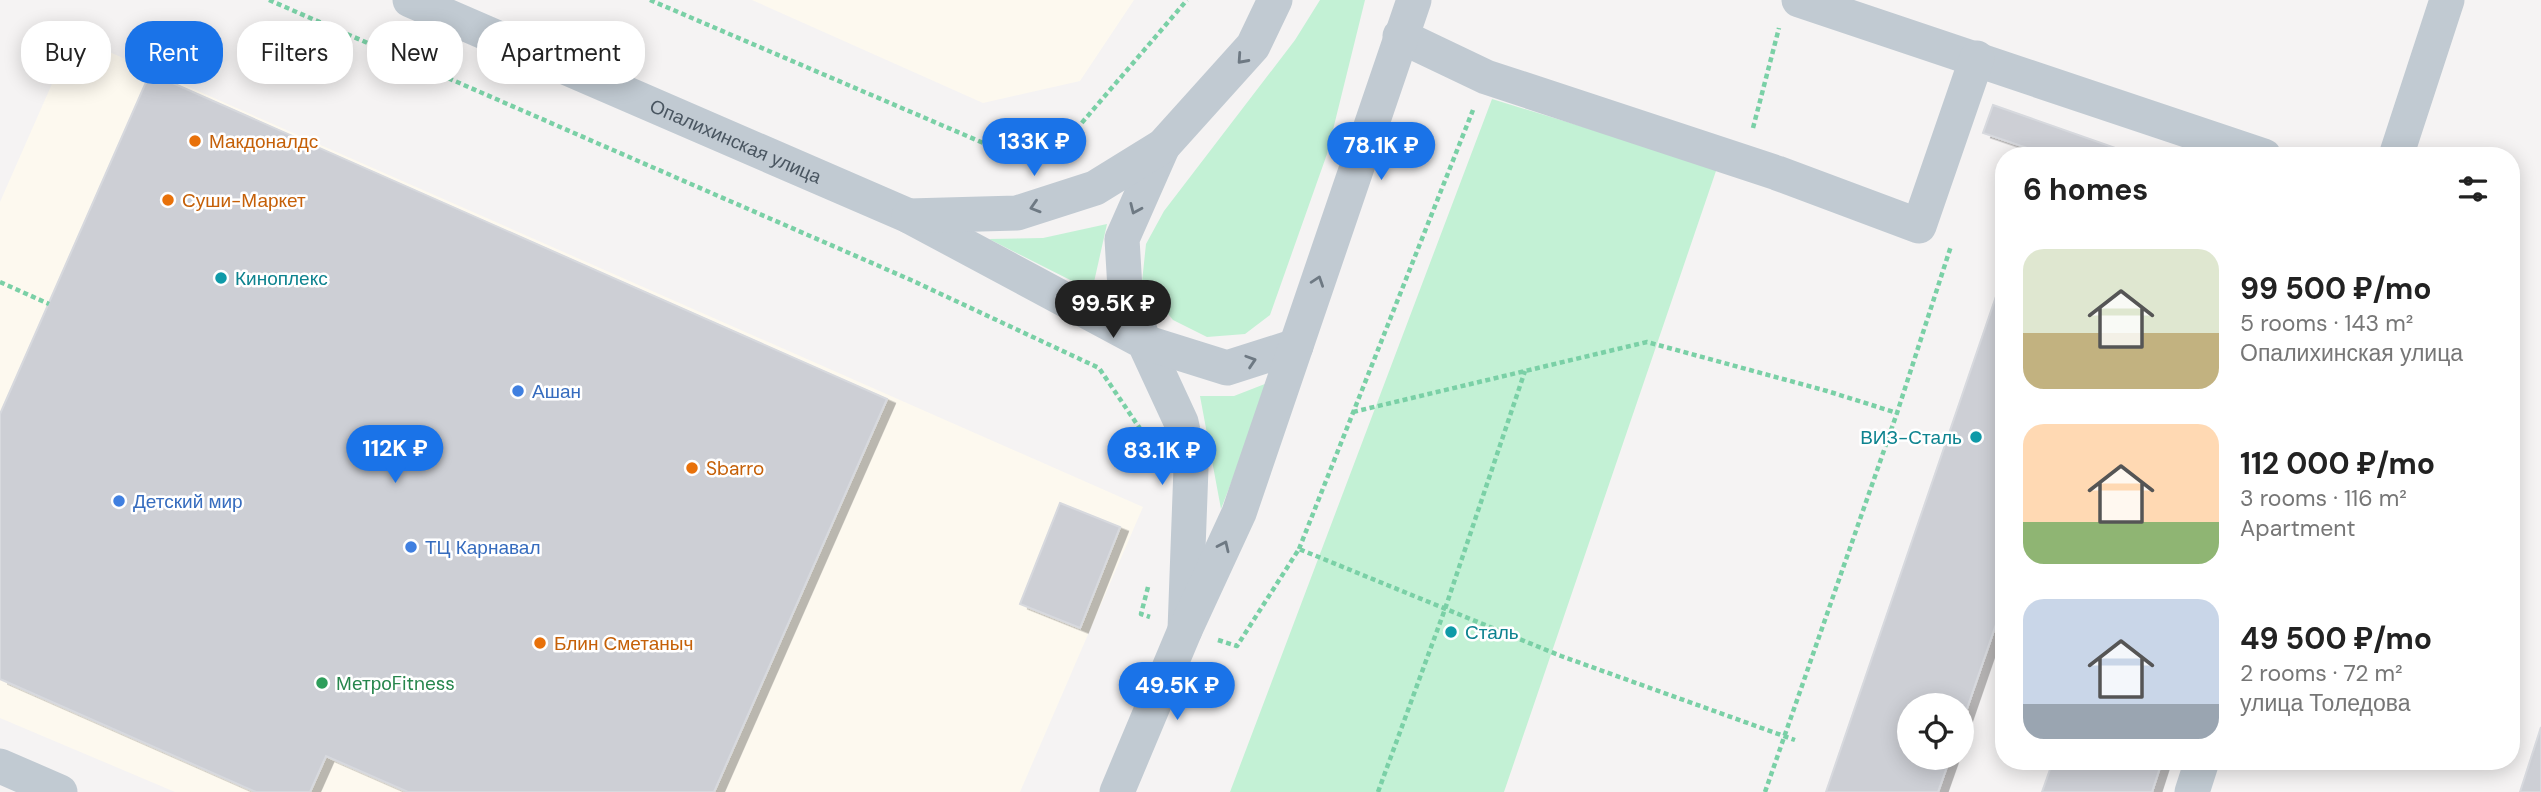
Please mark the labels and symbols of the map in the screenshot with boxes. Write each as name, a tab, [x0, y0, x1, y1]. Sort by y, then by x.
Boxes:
one-way arrow	[1237, 51, 1250, 64]
street label: Опалихинская улица	[646, 93, 826, 190]
pin: 133K ₽	[977, 118, 1091, 178]
pin: 78.1K ₽	[1316, 122, 1446, 182]
place label: Макдоналдс	[209, 129, 318, 154]
marker: Макдоналдс	[187, 133, 203, 149]
place label: Суши-Маркет	[182, 188, 306, 213]
marker: Суши-Маркет	[160, 192, 176, 208]
one-way arrow	[1030, 198, 1042, 213]
one-way arrow	[1129, 202, 1143, 214]
place label: Киноплекс	[235, 266, 328, 291]
marker: Киноплекс	[213, 270, 229, 286]
one-way arrow	[1310, 275, 1324, 287]
pin: 99.5K ₽	[1048, 280, 1178, 340]
one-way arrow	[1244, 354, 1256, 369]
place label: Ашан	[532, 379, 581, 404]
marker: Ашан	[510, 383, 526, 399]
place label: ВИЗ-Сталь	[1860, 425, 1962, 450]
pin: 112K ₽	[338, 426, 452, 485]
pin: 83.1K ₽	[1097, 428, 1227, 487]
marker: ВИЗ-Сталь	[1968, 429, 1984, 445]
place label: Sbarro	[706, 456, 764, 481]
marker: Sbarro	[684, 460, 700, 476]
place label: Детский мир	[133, 489, 243, 514]
marker: Детский мир	[111, 493, 127, 509]
place label: ТЦ Карнавал	[425, 535, 541, 560]
marker: ТЦ Карнавал	[403, 539, 419, 555]
one-way arrow	[1216, 541, 1230, 553]
place label: Сталь	[1465, 620, 1519, 645]
marker: Сталь	[1443, 624, 1459, 640]
place label: Блин Сметаныч	[554, 631, 693, 656]
marker: Блин Сметаныч	[532, 635, 548, 651]
pin: 49.5K ₽	[1112, 662, 1242, 722]
place label: МетроFitness	[336, 671, 455, 696]
marker: МетроFitness	[314, 675, 330, 691]

